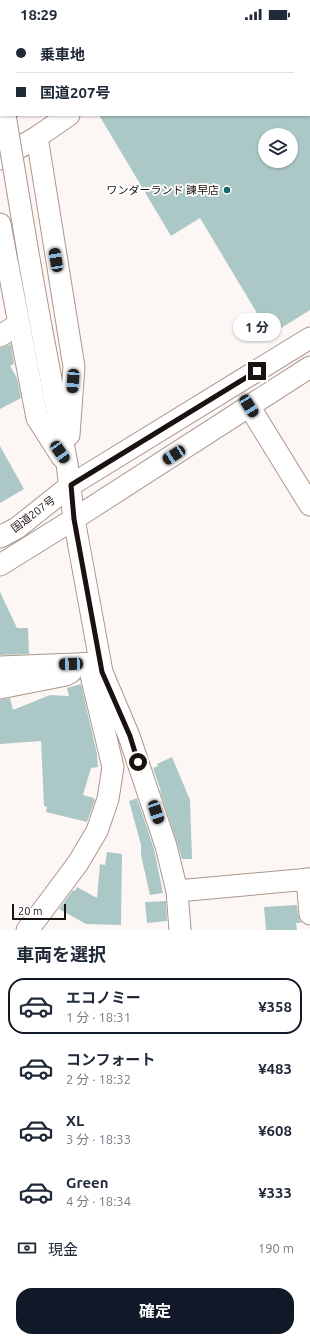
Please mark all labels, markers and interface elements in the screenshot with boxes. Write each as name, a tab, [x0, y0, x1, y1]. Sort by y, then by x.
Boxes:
text: 18:29	[20, 6, 58, 23]
text: 乗車地	[40, 46, 85, 63]
text: 国道207号	[40, 84, 110, 101]
map controls	[258, 128, 298, 168]
button: layers	[258, 128, 298, 168]
place label: ワンダーランド 諫早店	[106, 184, 219, 196]
marker: ワンダーランド 諫早店	[222, 185, 232, 195]
car	[48, 247, 64, 273]
callout: 1 分	[233, 313, 281, 341]
text: 1 分	[245, 320, 269, 334]
route end	[248, 362, 266, 380]
car	[66, 369, 80, 393]
car	[238, 393, 260, 419]
car	[48, 439, 72, 465]
car	[161, 443, 187, 467]
street label: 国道207号	[9, 494, 57, 534]
car	[59, 658, 83, 670]
route start	[129, 753, 147, 771]
car	[147, 799, 165, 825]
scale bar	[12, 902, 66, 921]
text: 20 m	[18, 905, 42, 917]
text: 車両を選択	[16, 944, 106, 964]
icon: car	[18, 988, 54, 1024]
text: エコノミー	[66, 989, 141, 1006]
text: ¥358	[258, 998, 292, 1015]
text: 1 分 · 18:31	[66, 1010, 131, 1024]
icon: car	[18, 1050, 54, 1086]
text: コンフォート	[66, 1051, 156, 1068]
text: ¥483	[258, 1060, 292, 1077]
text: 2 分 · 18:32	[66, 1072, 131, 1086]
icon: car	[18, 1112, 54, 1148]
text: XL	[66, 1112, 84, 1129]
text: ¥608	[258, 1122, 292, 1139]
text: 3 分 · 18:33	[66, 1132, 131, 1146]
icon: car	[18, 1174, 54, 1210]
text: Green	[66, 1174, 108, 1191]
text: ¥333	[258, 1184, 292, 1201]
text: 4 分 · 18:34	[66, 1194, 131, 1208]
icon: cash	[16, 1237, 38, 1259]
text: 現金	[48, 1241, 78, 1258]
text: 190 m	[258, 1241, 294, 1255]
button: 確定	[16, 1288, 294, 1334]

